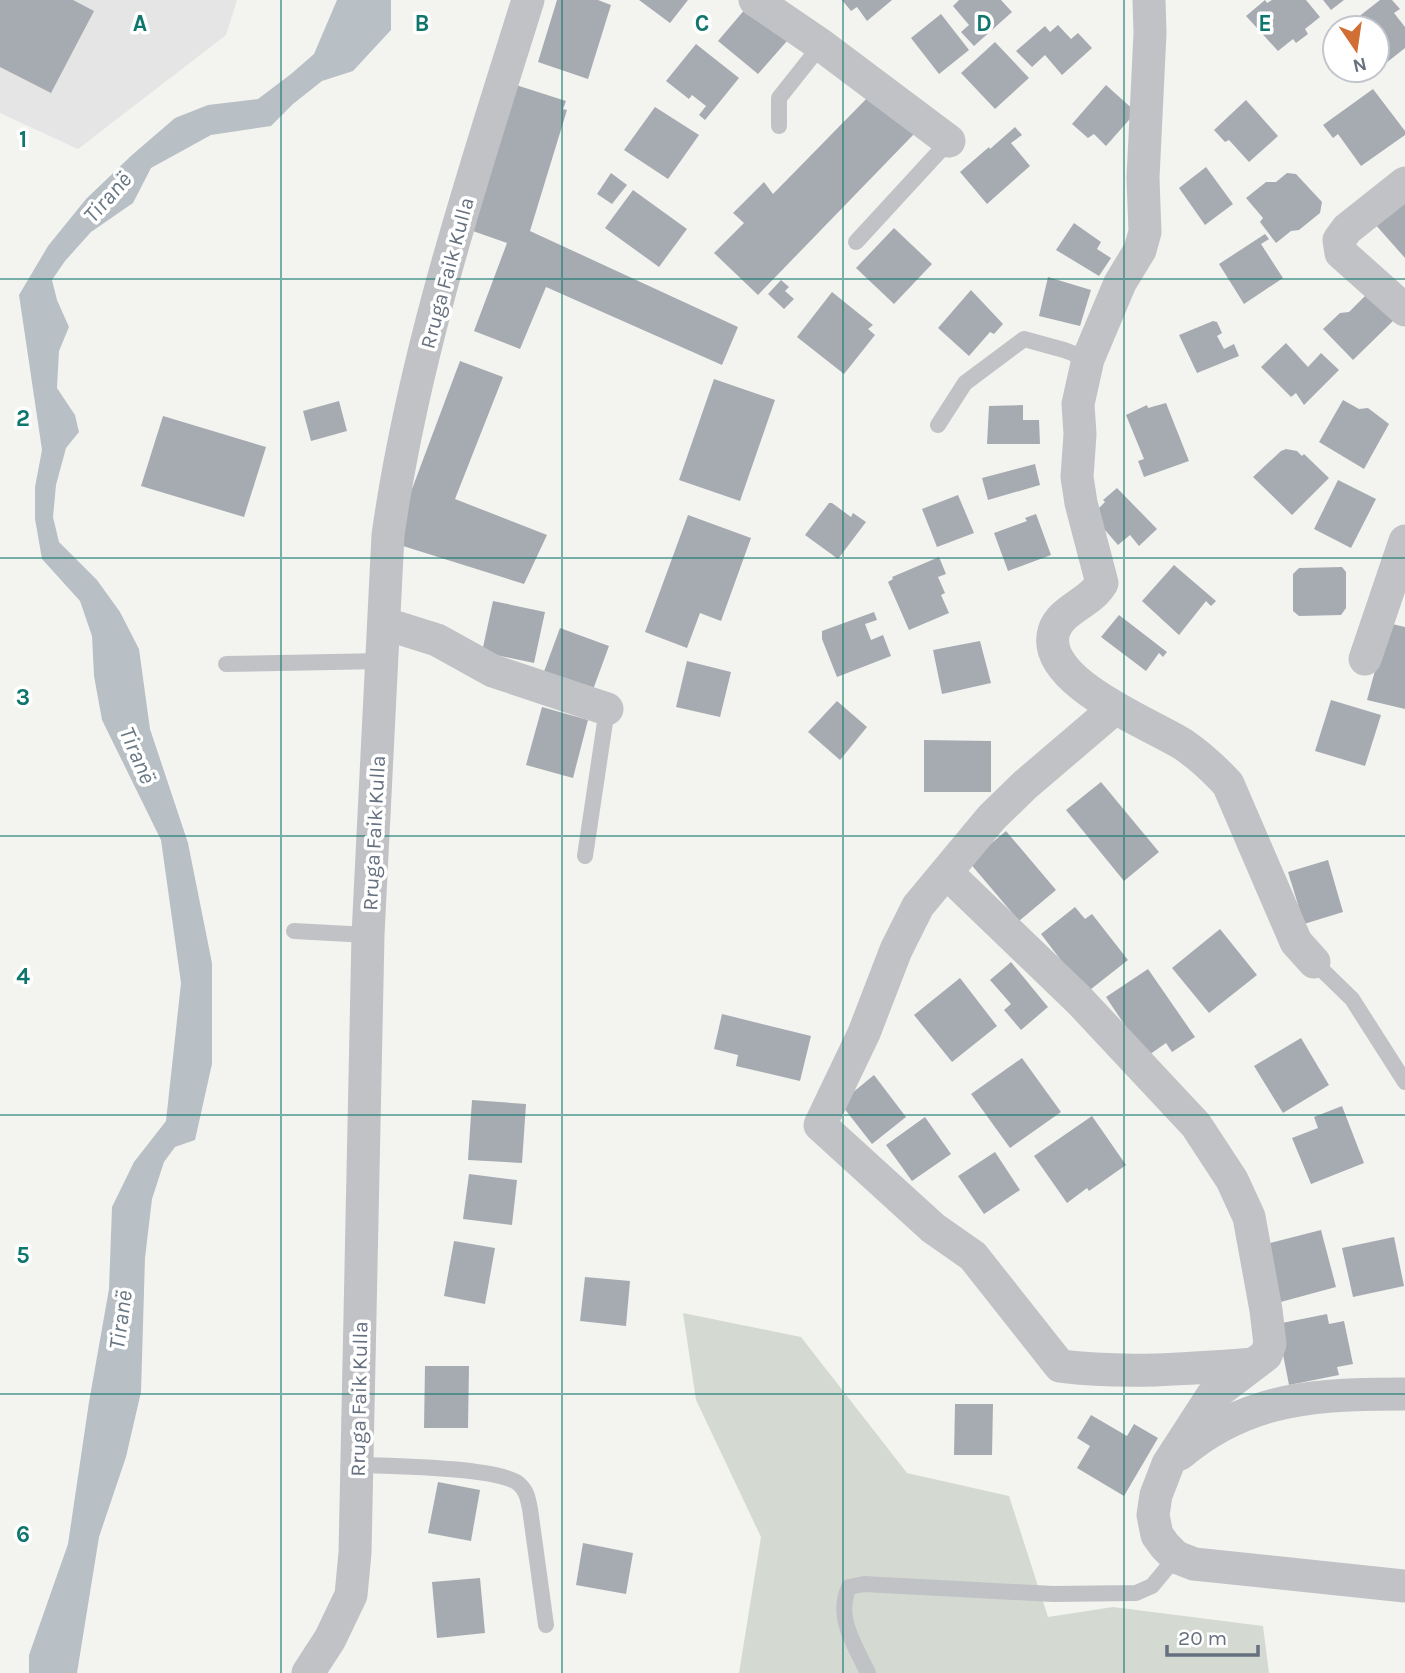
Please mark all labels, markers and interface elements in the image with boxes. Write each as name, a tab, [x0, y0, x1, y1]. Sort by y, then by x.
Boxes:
text: A	[133, 10, 147, 37]
text: B	[415, 10, 429, 37]
text: C	[695, 10, 709, 37]
text: D	[976, 10, 992, 37]
text: E	[1258, 10, 1272, 37]
north arrow	[1321, 14, 1391, 84]
text: N	[1350, 52, 1369, 77]
text: 1	[19, 126, 27, 153]
water label: Tiranë	[78, 166, 137, 228]
street label: Rruga Faik Kulla	[415, 195, 479, 351]
text: 2	[16, 405, 30, 432]
text: 3	[16, 684, 30, 711]
water label: Tiranë	[114, 723, 162, 788]
street label: Rruga Faik Kulla	[358, 755, 390, 911]
text: 4	[16, 963, 30, 990]
text: 5	[16, 1242, 30, 1269]
water label: Tiranë	[103, 1289, 138, 1351]
street label: Rruga Faik Kulla	[346, 1321, 372, 1477]
text: 6	[16, 1521, 30, 1548]
scale bar	[1167, 1614, 1258, 1658]
text: 20 m	[1178, 1626, 1227, 1650]

